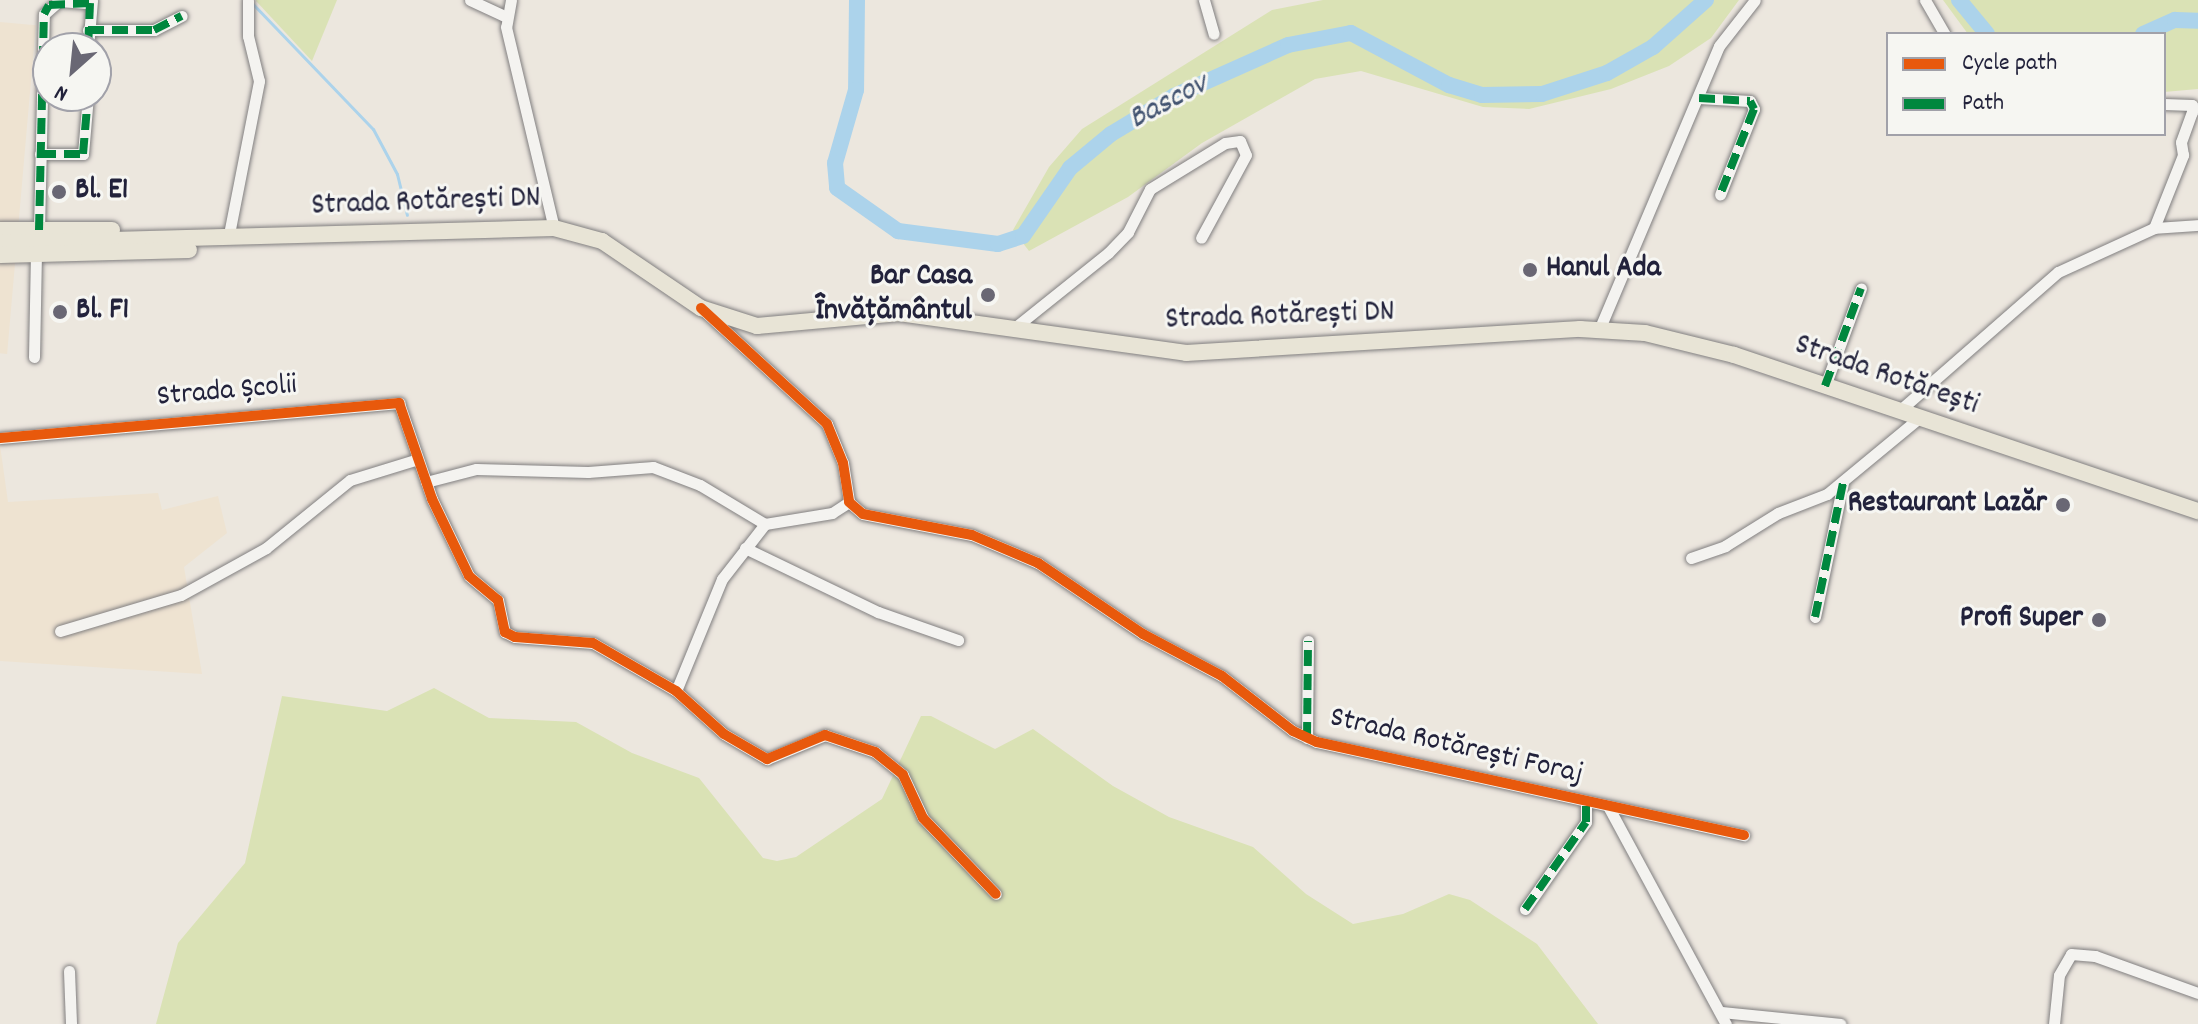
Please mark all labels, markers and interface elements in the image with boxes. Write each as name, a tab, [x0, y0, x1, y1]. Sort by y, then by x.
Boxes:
north arrow	[32, 32, 112, 112]
legend	[1886, 32, 2166, 136]
text: Cycle path	[1962, 47, 2057, 81]
water label: Bascov	[1123, 66, 1215, 140]
text: N	[50, 76, 74, 108]
text: Path	[1962, 87, 2004, 121]
place label: Bl. E1	[75, 174, 128, 210]
street label: Strada Rotărești DN	[311, 182, 541, 226]
marker: Bl. E1	[50, 183, 68, 201]
place label: Hanul Ada	[1546, 252, 1661, 288]
place label: Bar Casa Învățământul	[816, 260, 972, 330]
marker: Hanul Ada	[1521, 261, 1539, 279]
marker: Bar Casa Învățământul	[979, 286, 997, 304]
place label: Bl. F1	[76, 294, 129, 330]
street label: Strada Rotărești DN	[1165, 296, 1395, 340]
marker: Bl. F1	[51, 303, 69, 321]
street label: Strada Rotărești	[1789, 329, 1983, 425]
street label: Strada Școlii	[156, 369, 298, 417]
place label: Restaurant Lazăr	[1848, 487, 2047, 523]
marker: Restaurant Lazăr	[2054, 496, 2072, 514]
place label: Profi Super	[1960, 602, 2083, 638]
marker: Profi Super	[2090, 611, 2108, 629]
street label: Strada Rotărești Foraj	[1326, 701, 1586, 795]

